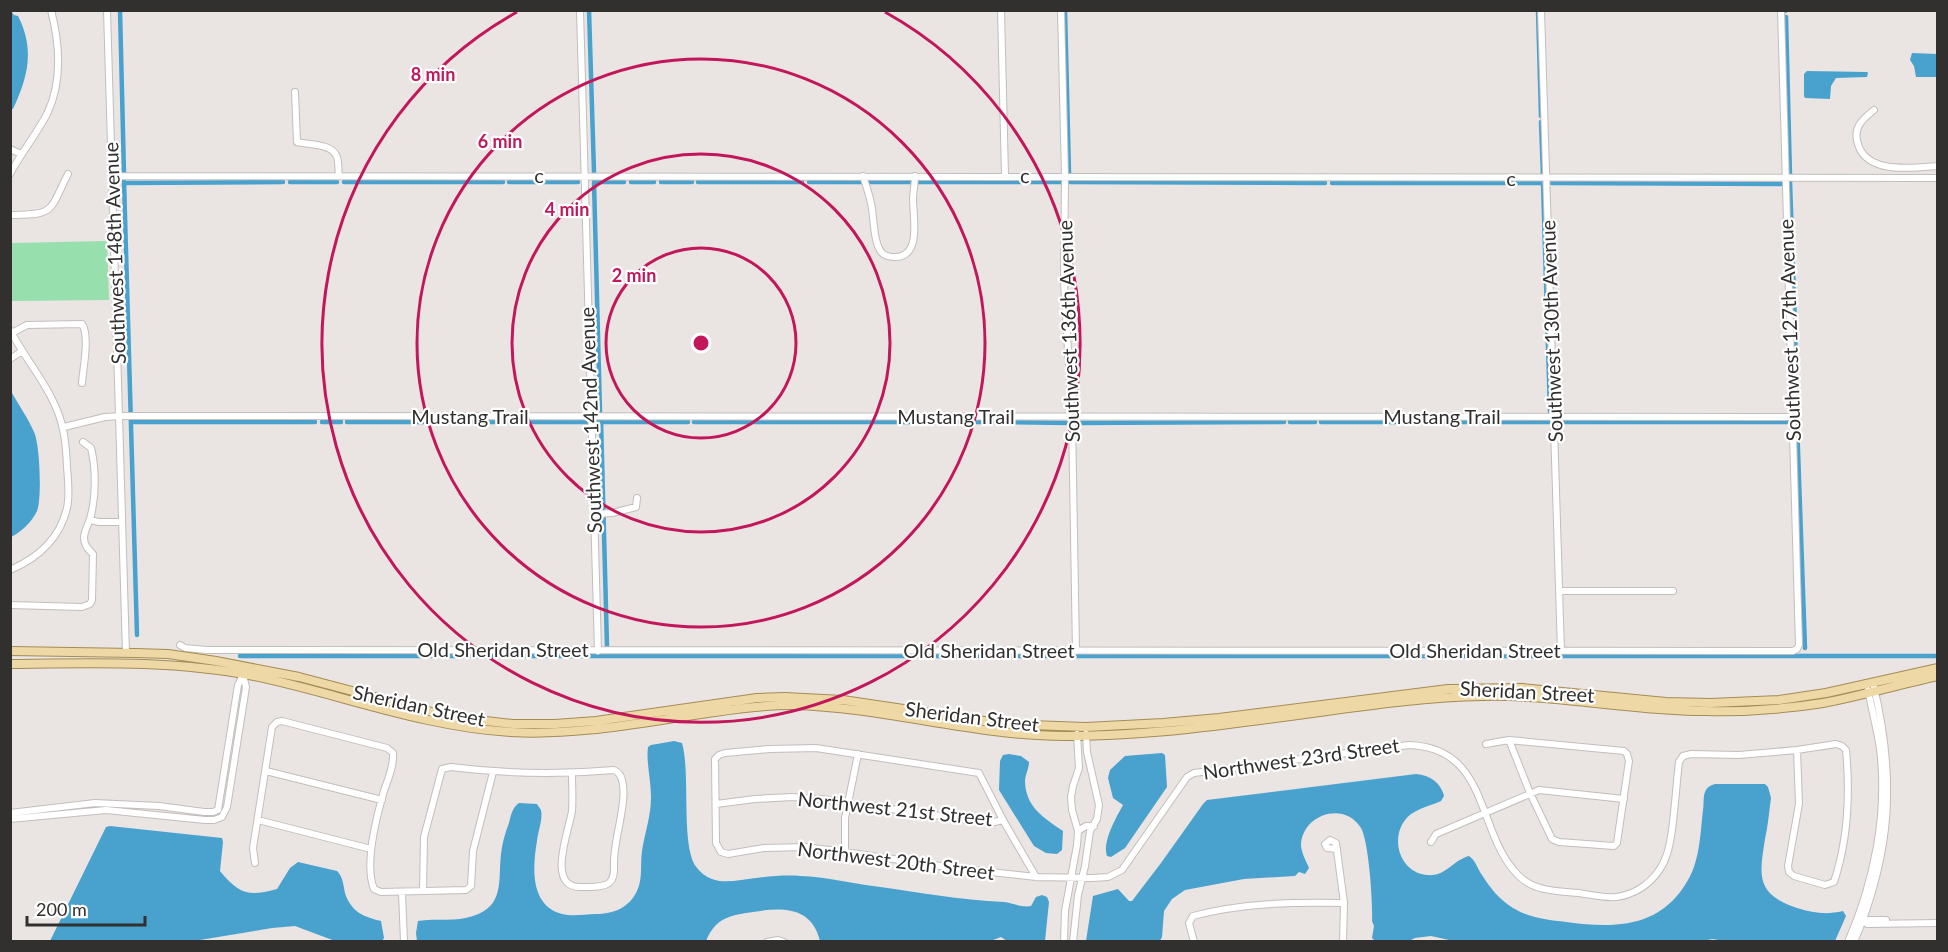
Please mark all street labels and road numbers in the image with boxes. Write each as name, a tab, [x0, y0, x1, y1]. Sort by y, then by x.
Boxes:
street label: Southwest 148th Avenue	[98, 141, 130, 365]
street label: c	[534, 163, 544, 187]
street label: c	[1020, 163, 1030, 187]
street label: c	[1506, 166, 1516, 190]
street label: Southwest 127th Avenue	[1773, 218, 1805, 442]
street label: Southwest 136th Avenue	[1052, 219, 1084, 443]
street label: Southwest 130th Avenue	[1535, 219, 1567, 443]
street label: Southwest 142nd Avenue	[574, 306, 606, 534]
street label: Mustang Trail	[411, 404, 529, 428]
street label: Mustang Trail	[897, 404, 1015, 428]
street label: Mustang Trail	[1383, 404, 1501, 428]
street label: Old Sheridan Street	[417, 637, 589, 661]
street label: Old Sheridan Street	[903, 638, 1075, 662]
street label: Old Sheridan Street	[1389, 638, 1561, 662]
street label: Sheridan Street	[1459, 675, 1595, 707]
street label: Sheridan Street	[351, 679, 488, 731]
street label: Sheridan Street	[904, 696, 1040, 736]
street label: Northwest 23rd Street	[1201, 732, 1401, 784]
street label: Northwest 21st Street	[797, 786, 994, 830]
street label: Northwest 20th Street	[796, 836, 996, 884]

